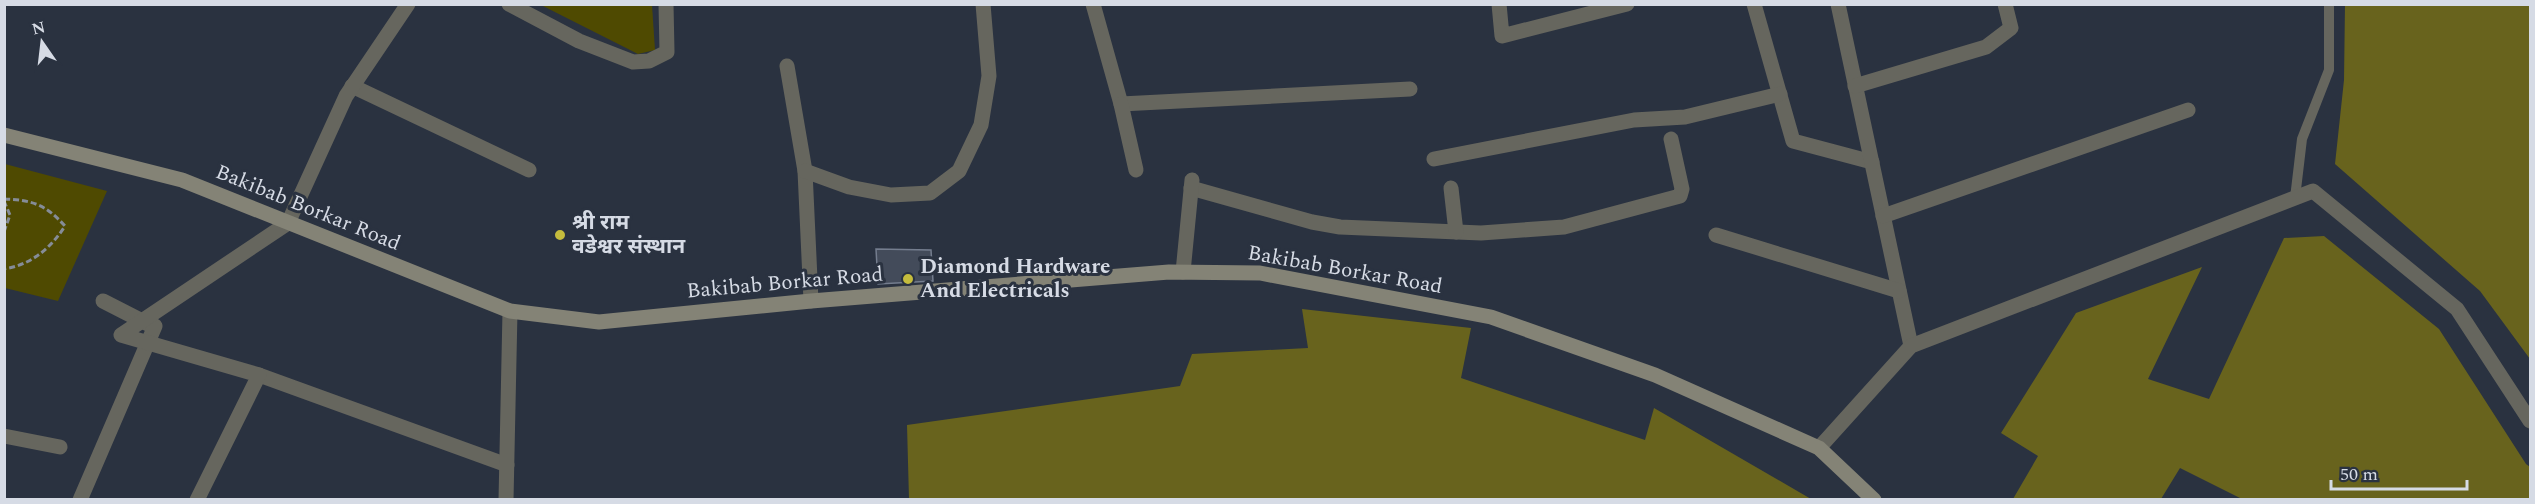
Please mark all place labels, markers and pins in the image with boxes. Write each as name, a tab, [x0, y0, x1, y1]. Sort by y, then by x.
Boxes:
place label: श्री राम वडेश्वर संस्थान	[572, 207, 686, 263]
marker: श्री राम वडेश्वर संस्थान	[553, 228, 567, 242]
place label: Diamond Hardware And Electricals	[920, 251, 1111, 307]
marker: Diamond Hardware And Electricals	[901, 272, 915, 286]

